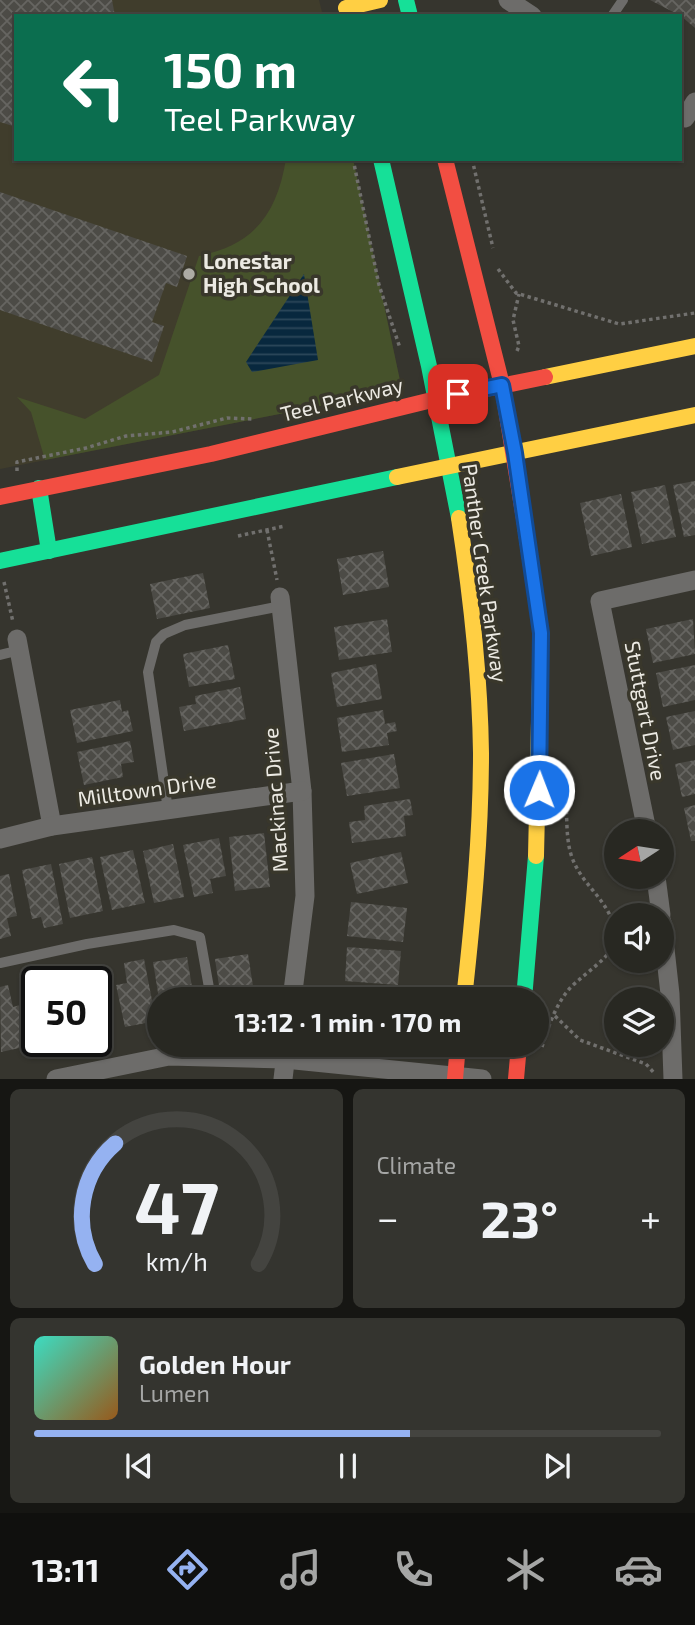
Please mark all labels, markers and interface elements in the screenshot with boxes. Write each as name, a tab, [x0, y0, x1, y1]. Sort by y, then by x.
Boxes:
text: 150 m	[164, 39, 297, 98]
icon: left	[49, 42, 140, 133]
text: Teel Parkway	[164, 99, 355, 137]
place label: Lonestar High School	[203, 248, 320, 297]
marker: Lonestar High School	[181, 266, 197, 282]
pin	[428, 364, 488, 424]
street label: Teel Parkway	[278, 371, 406, 426]
icon: arrive	[439, 375, 477, 413]
street label: Panther Creek Parkway	[458, 462, 513, 684]
street label: Stuttgart Drive	[621, 639, 672, 783]
street label: Mackinac Drive	[257, 727, 292, 873]
position arrow	[502, 753, 576, 827]
street label: Milltown Drive	[76, 766, 218, 811]
north arrow	[604, 819, 674, 889]
map controls	[604, 819, 674, 1057]
button: sound	[604, 903, 674, 973]
speed limit sign: 50	[21, 966, 112, 1057]
button: layers	[604, 987, 674, 1057]
text: 13:12 · 1 min · 170 m	[235, 1006, 461, 1037]
text: Climate	[377, 1151, 456, 1179]
text: 47	[134, 1162, 219, 1250]
text: 23°	[481, 1186, 558, 1248]
text: −	[377, 1194, 399, 1240]
text: +	[640, 1194, 661, 1240]
text: km/h	[145, 1246, 207, 1276]
text: Golden Hour	[139, 1348, 291, 1379]
text: Lumen	[139, 1379, 210, 1407]
icon: previous	[120, 1447, 158, 1485]
icon: pause	[329, 1447, 367, 1485]
icon: next	[538, 1447, 576, 1485]
icon: directions	[163, 1545, 212, 1594]
icon: music	[276, 1545, 325, 1594]
icon: phone	[389, 1545, 438, 1594]
icon: climate	[501, 1545, 550, 1594]
icon: car	[614, 1545, 663, 1594]
text: 13:11	[32, 1550, 100, 1588]

